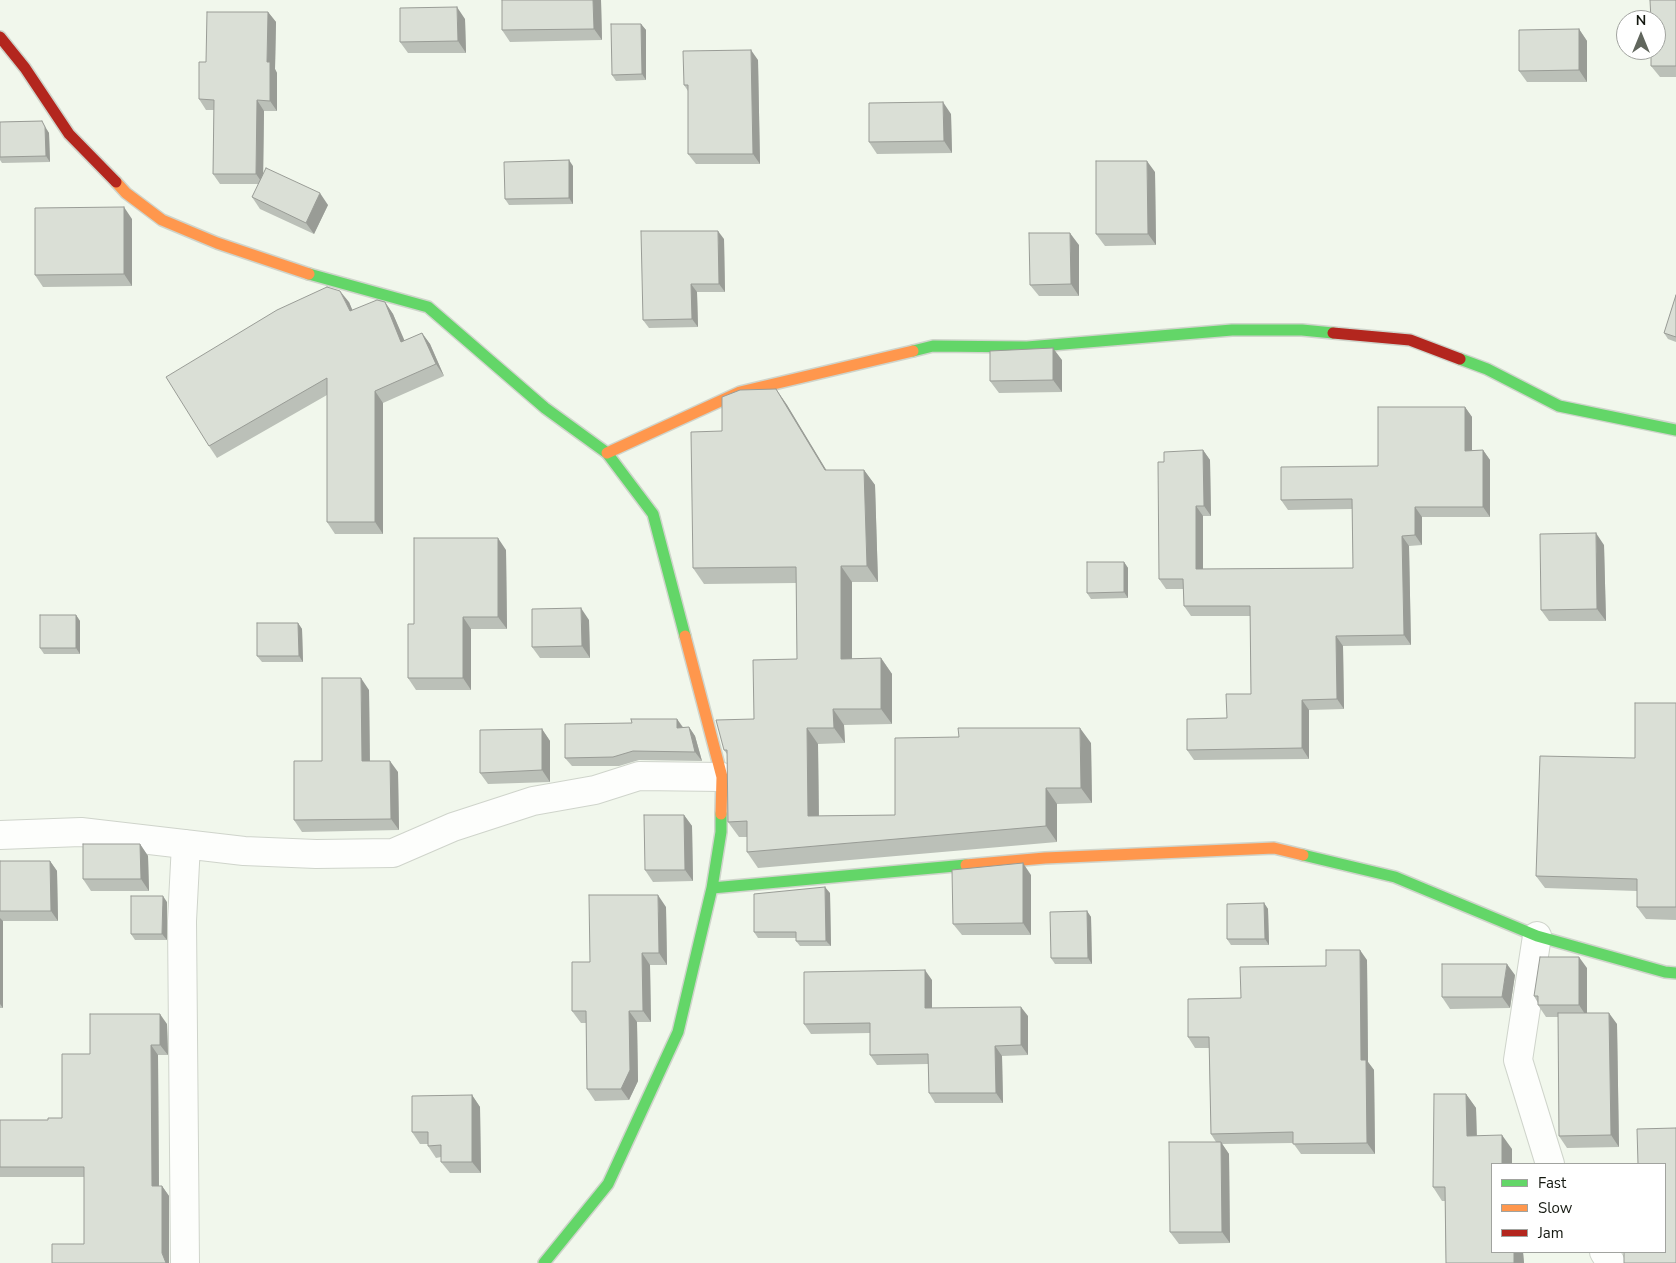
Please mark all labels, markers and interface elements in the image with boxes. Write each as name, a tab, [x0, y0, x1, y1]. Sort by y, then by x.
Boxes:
north arrow	[1616, 10, 1666, 60]
text: N	[1636, 11, 1646, 30]
legend	[1491, 1163, 1666, 1253]
text: Fast	[1538, 1173, 1566, 1193]
text: Slow	[1538, 1198, 1572, 1218]
text: Jam	[1538, 1223, 1564, 1243]

